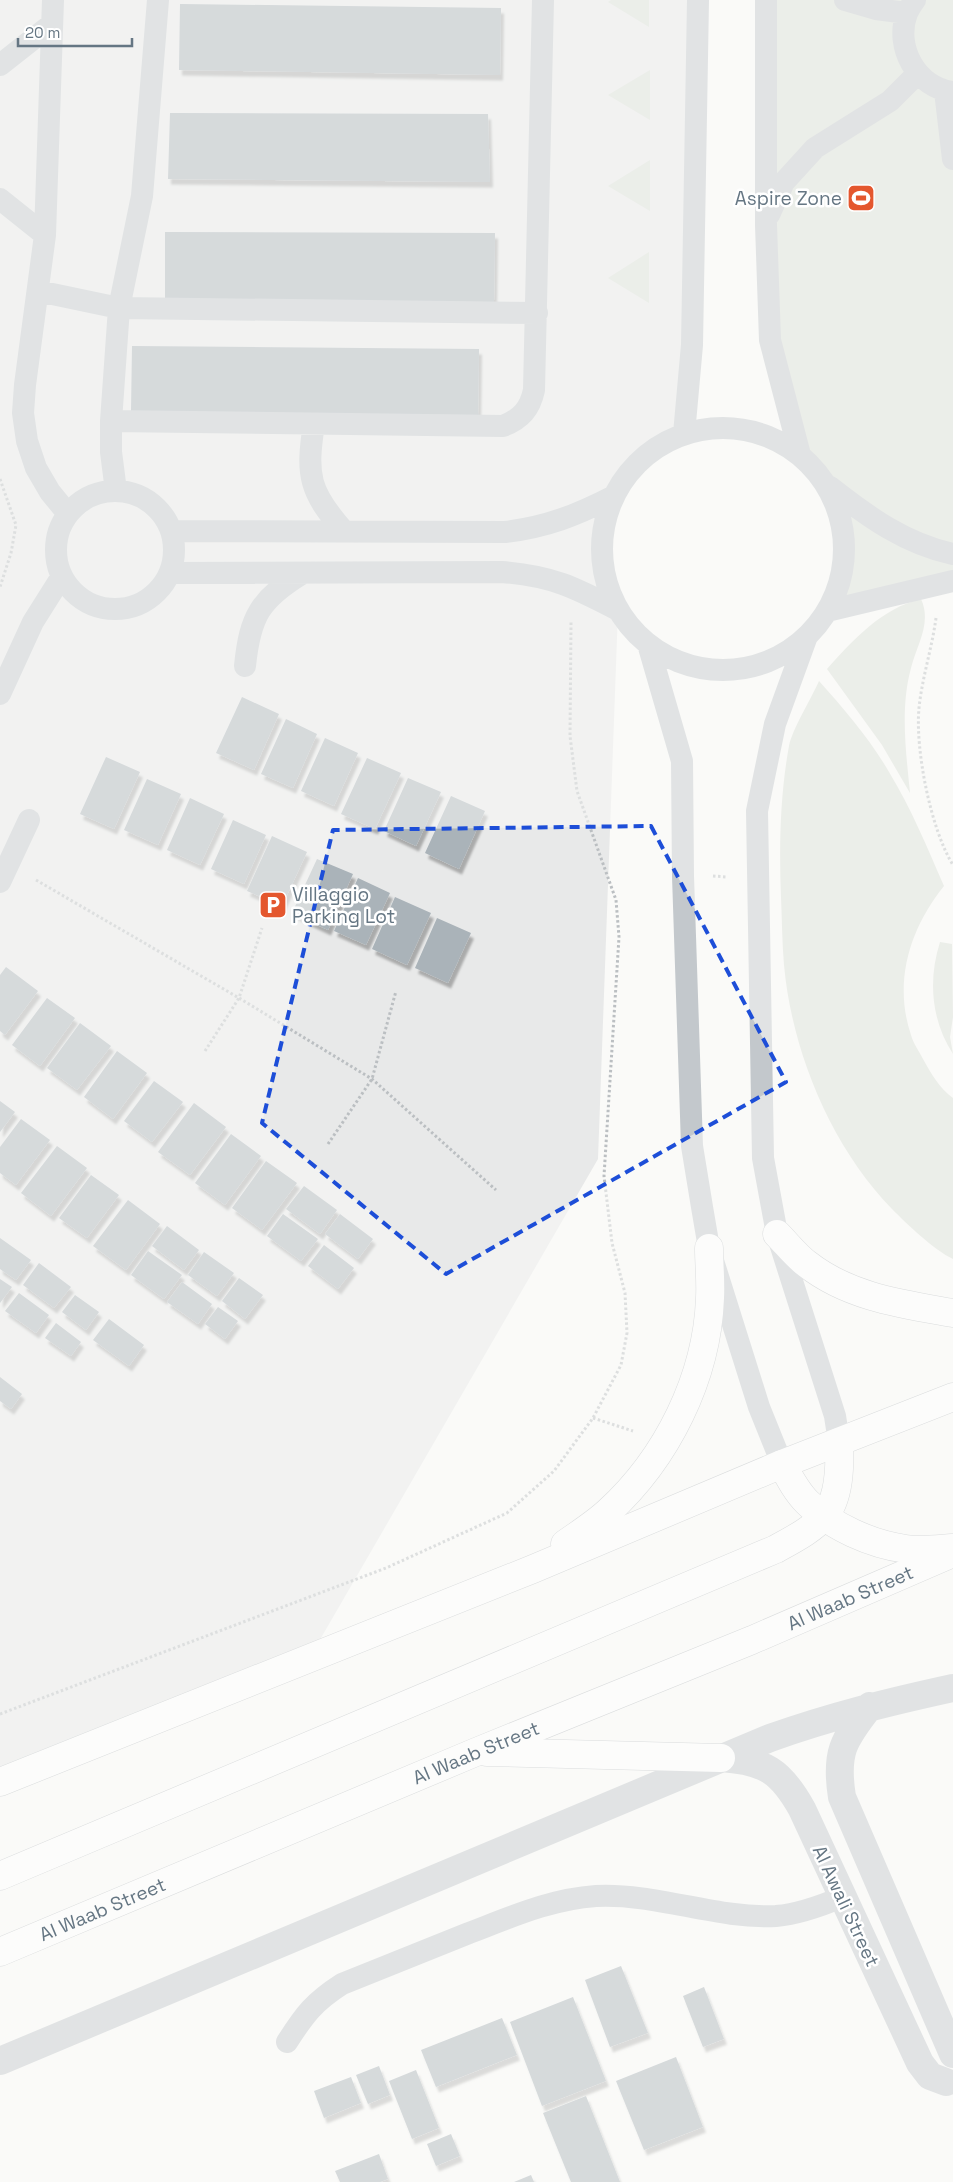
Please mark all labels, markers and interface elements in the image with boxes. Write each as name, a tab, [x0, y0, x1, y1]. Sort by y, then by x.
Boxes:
scale bar	[18, 15, 131, 47]
text: 20 m	[25, 23, 60, 42]
sports icon: Aspire Zone	[846, 183, 876, 213]
place label: Aspire Zone	[735, 186, 842, 211]
place label: Villaggio Parking Lot	[292, 882, 395, 929]
parking icon: Villaggio Parking Lot	[258, 890, 288, 920]
street label: Al Waab Street	[783, 1559, 917, 1636]
street label: Al Waab Street	[409, 1715, 543, 1790]
street label: Al Awali Street	[807, 1841, 885, 1971]
street label: Al Waab Street	[35, 1871, 169, 1947]

